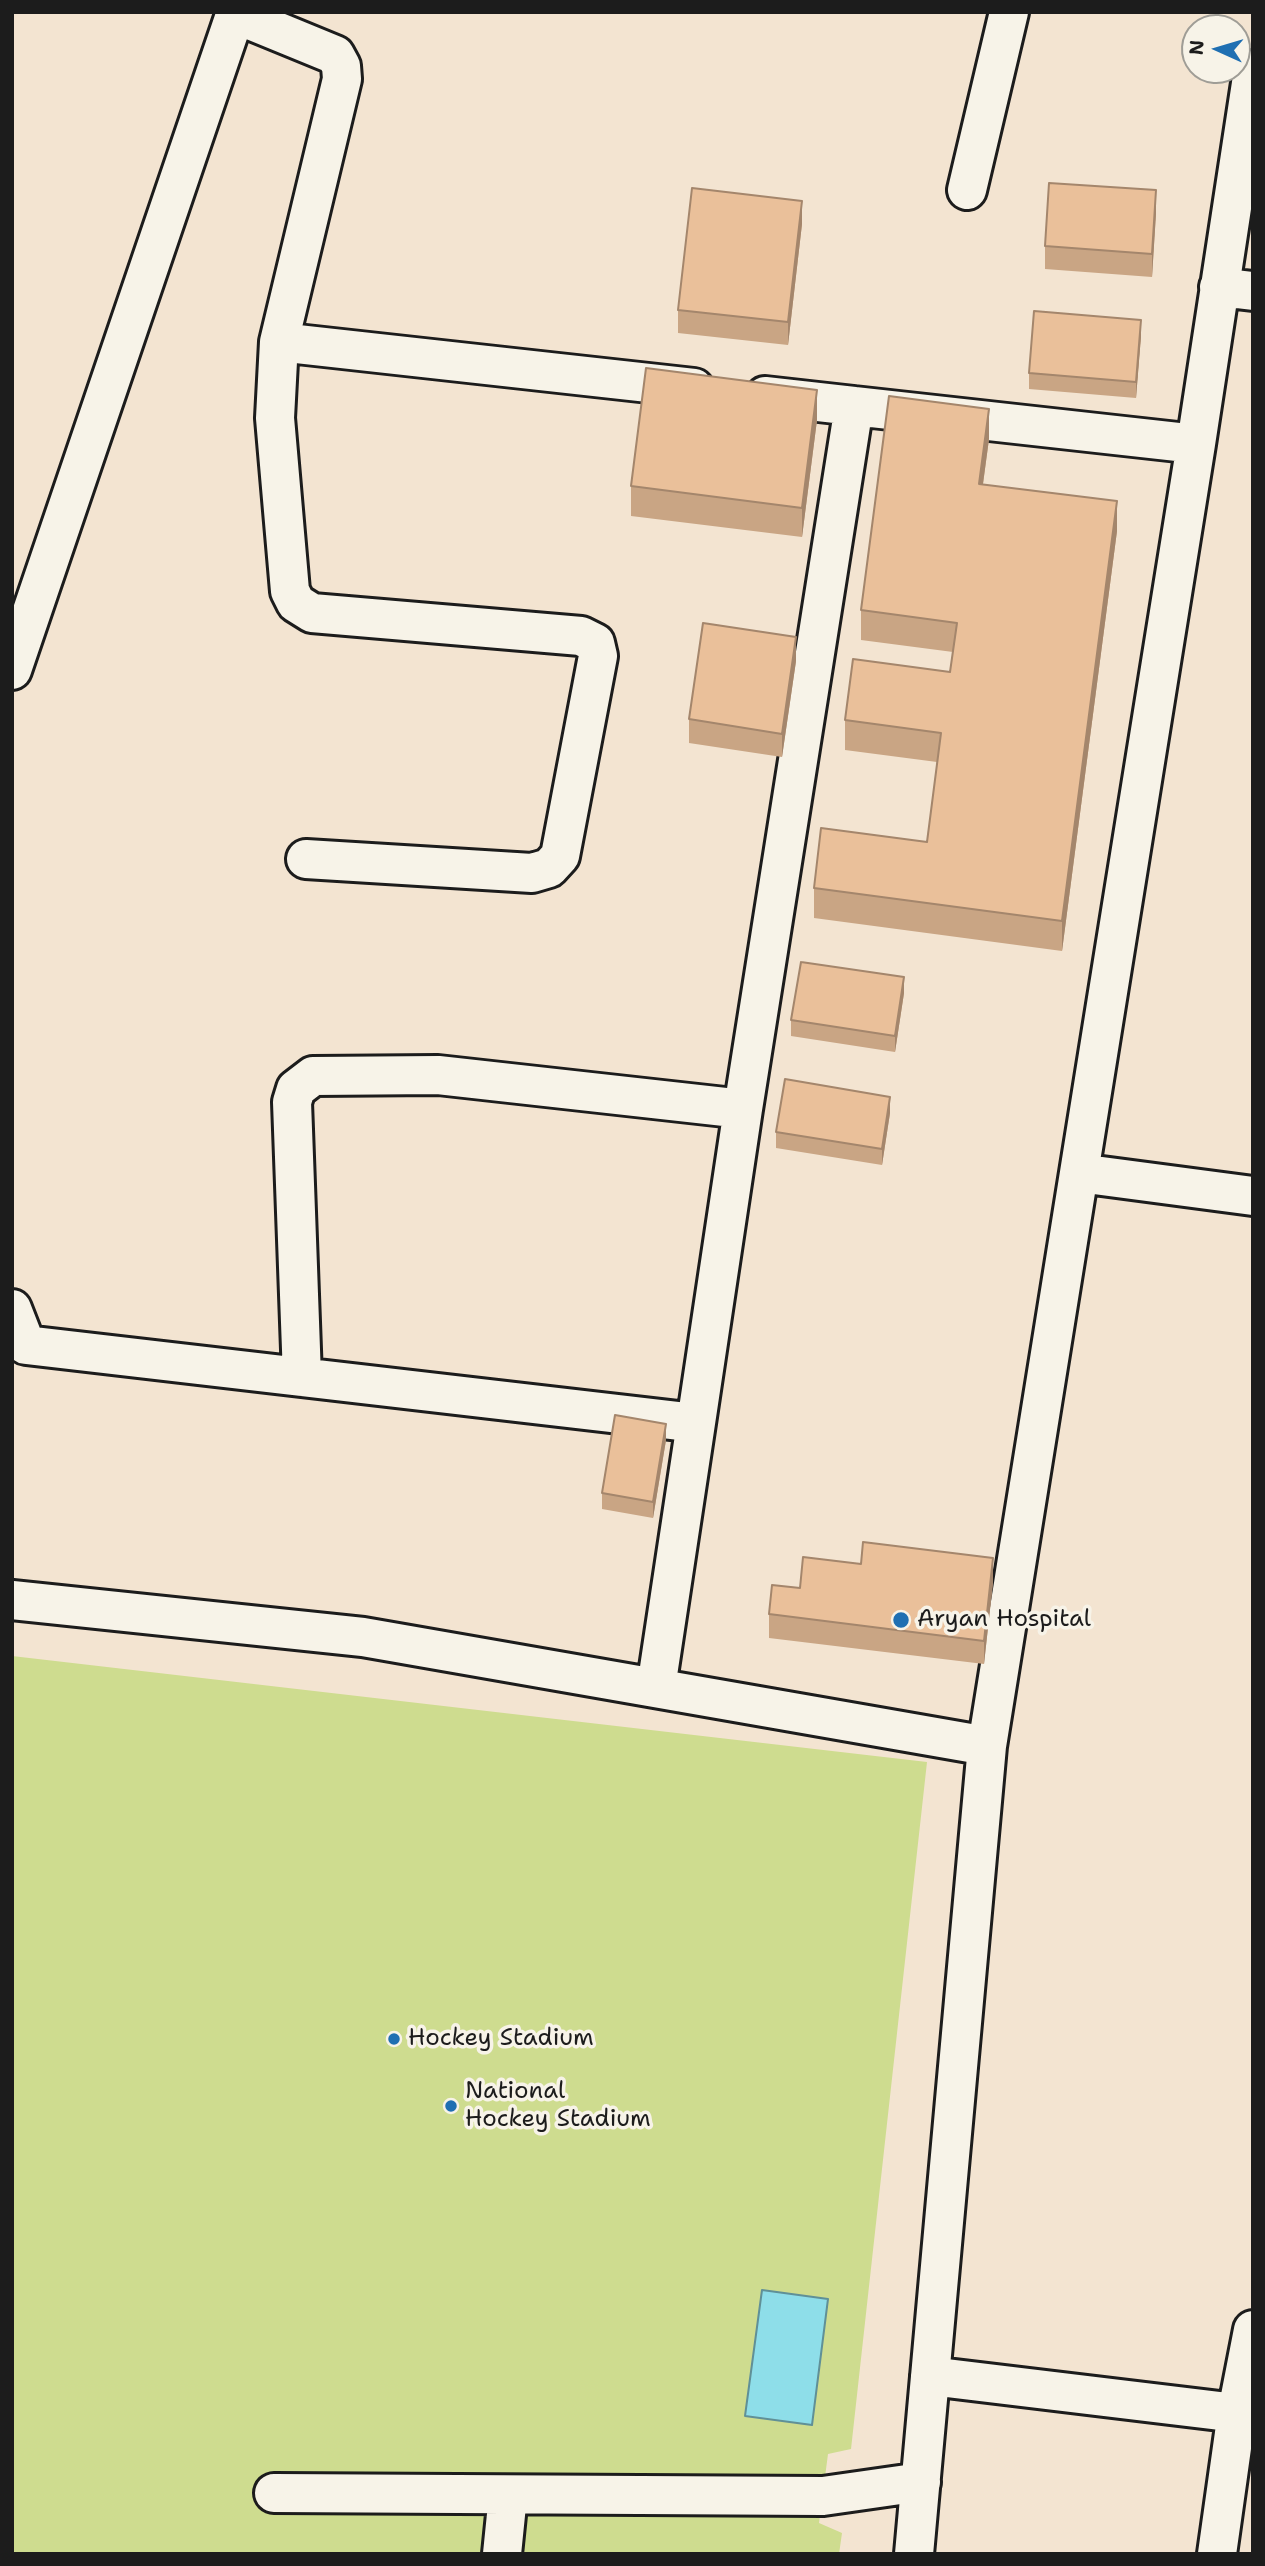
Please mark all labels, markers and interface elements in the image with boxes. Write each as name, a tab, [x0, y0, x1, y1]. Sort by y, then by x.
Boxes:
north arrow	[1181, 14, 1251, 84]
text: N	[1184, 39, 1210, 56]
place label: Aryan Hospital	[917, 1606, 1091, 1634]
marker: Aryan Hospital	[891, 1610, 911, 1630]
place label: Hockey Stadium	[408, 2025, 594, 2053]
marker: Hockey Stadium	[386, 2031, 402, 2047]
place label: National Hockey Stadium	[465, 2078, 651, 2134]
marker: National Hockey Stadium	[443, 2098, 459, 2114]

